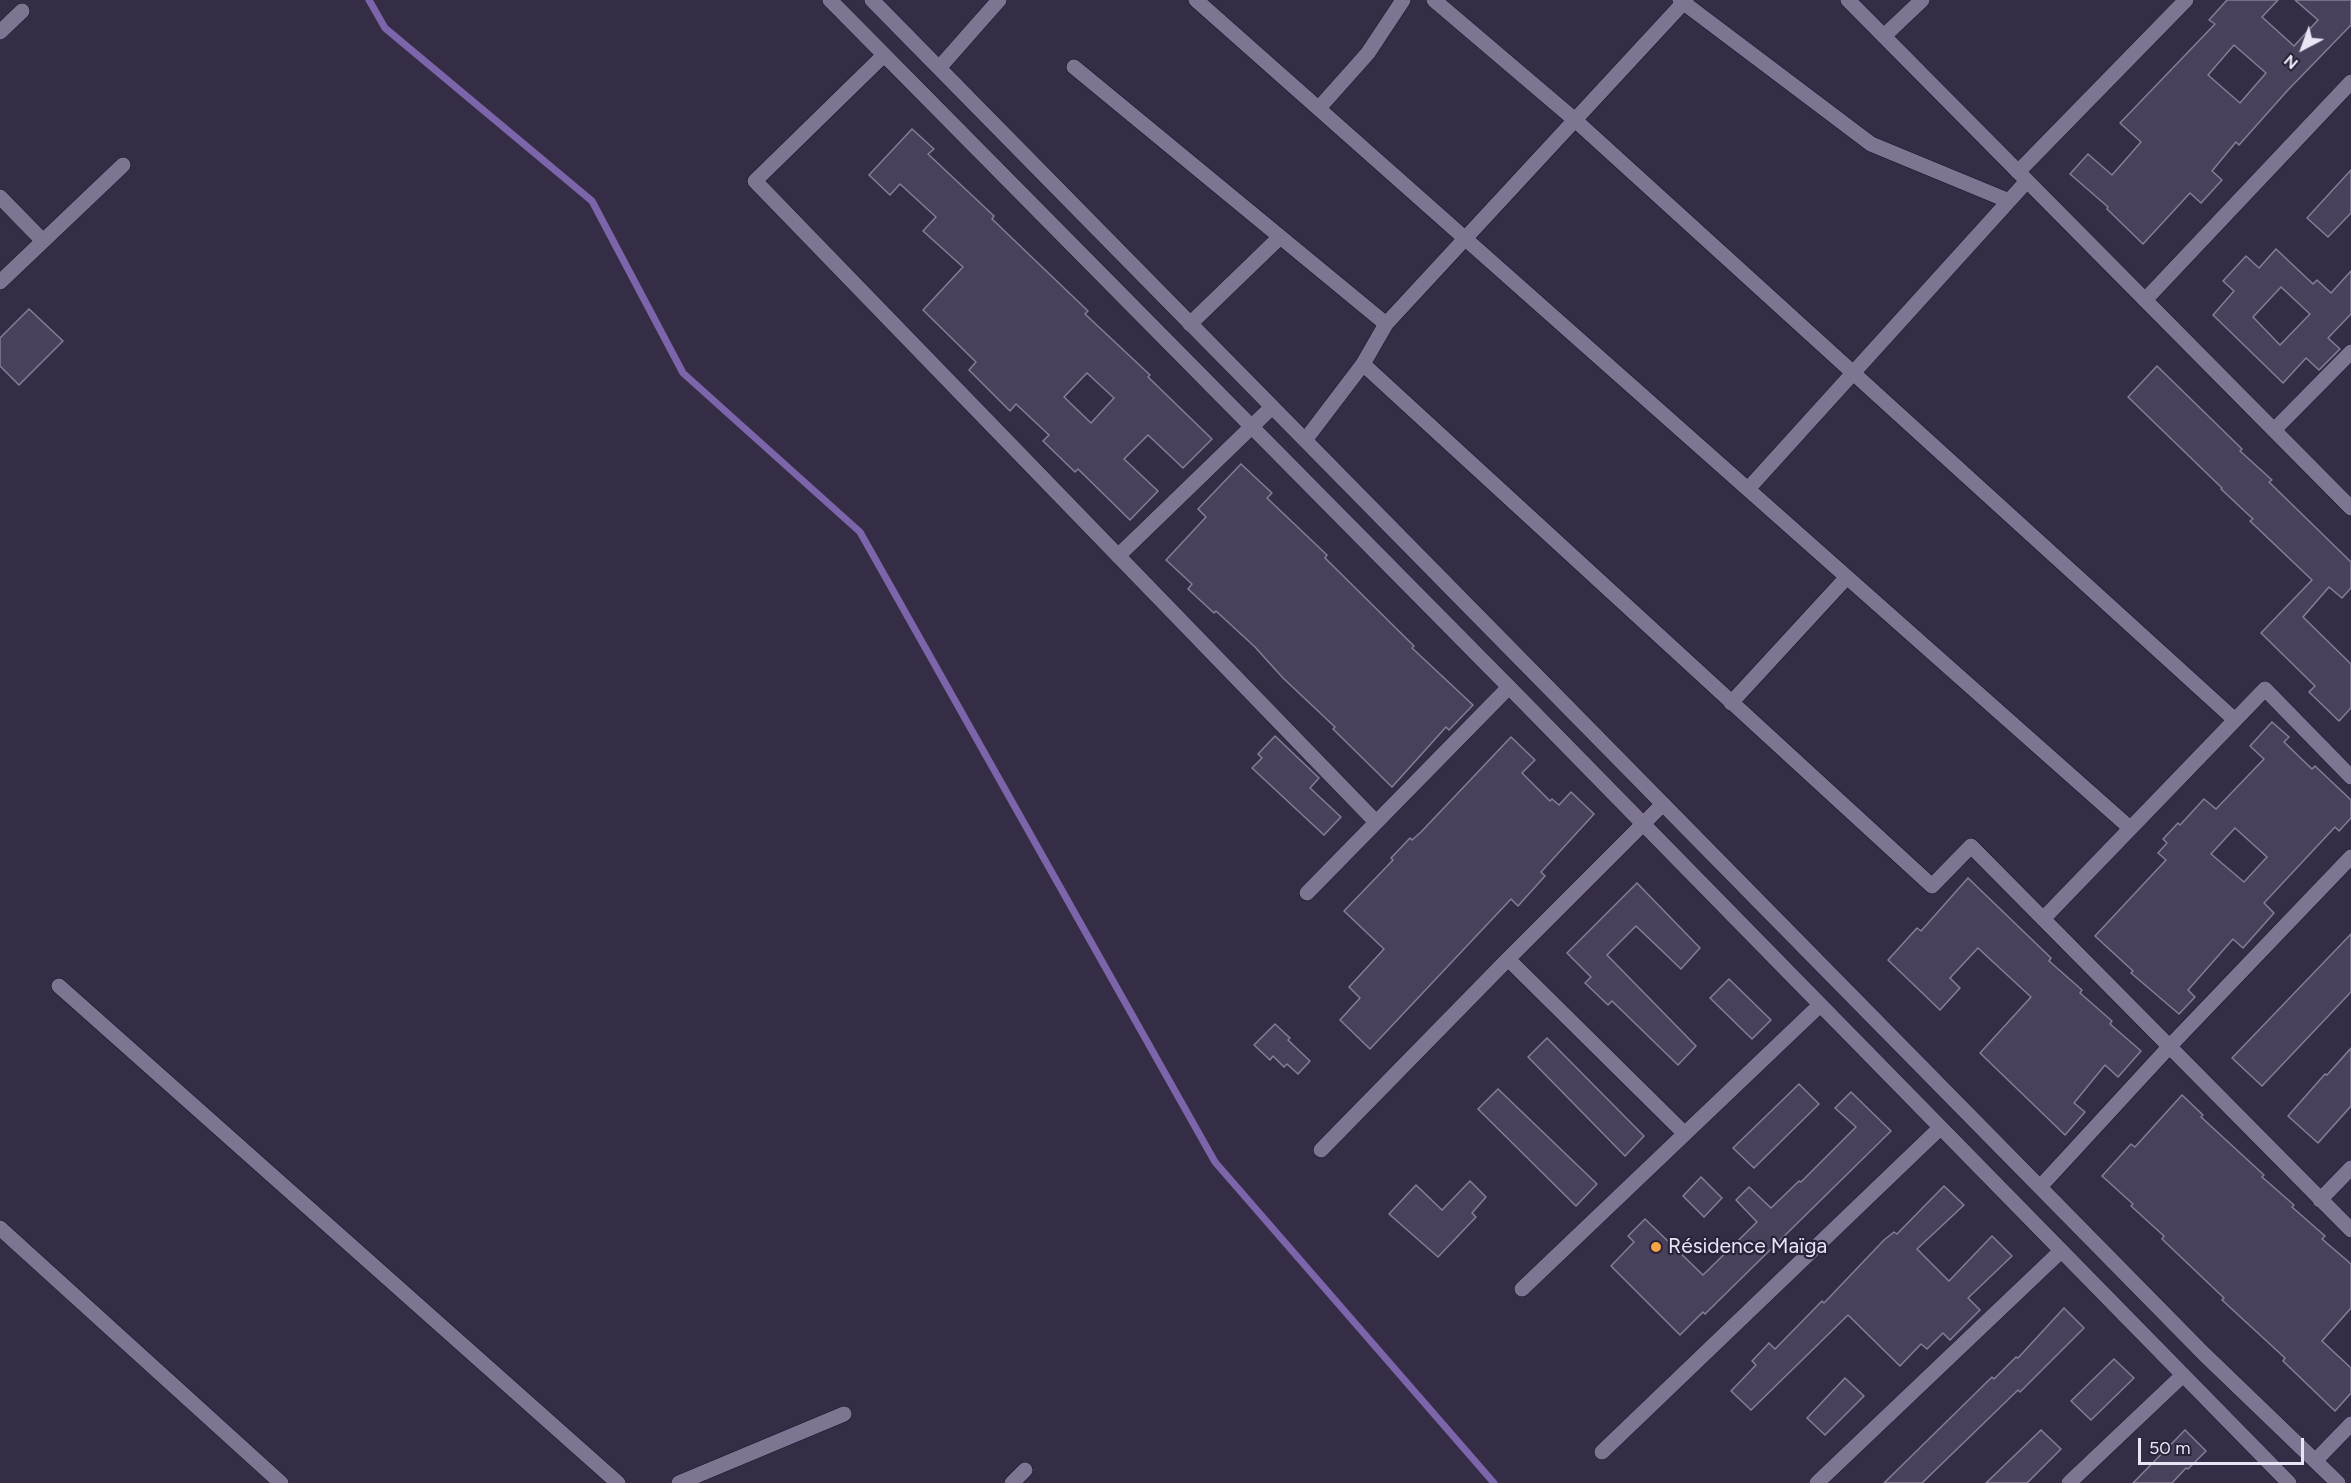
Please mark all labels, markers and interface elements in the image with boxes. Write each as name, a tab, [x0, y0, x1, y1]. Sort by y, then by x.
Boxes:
north arrow	[2273, 18, 2333, 78]
text: N	[2280, 51, 2302, 73]
place label: Résidence Maïga	[1668, 1234, 1827, 1260]
marker: Résidence Maïga	[1649, 1240, 1663, 1254]
scale bar	[2141, 1426, 2308, 1464]
text: 50 m	[2149, 1437, 2191, 1459]

